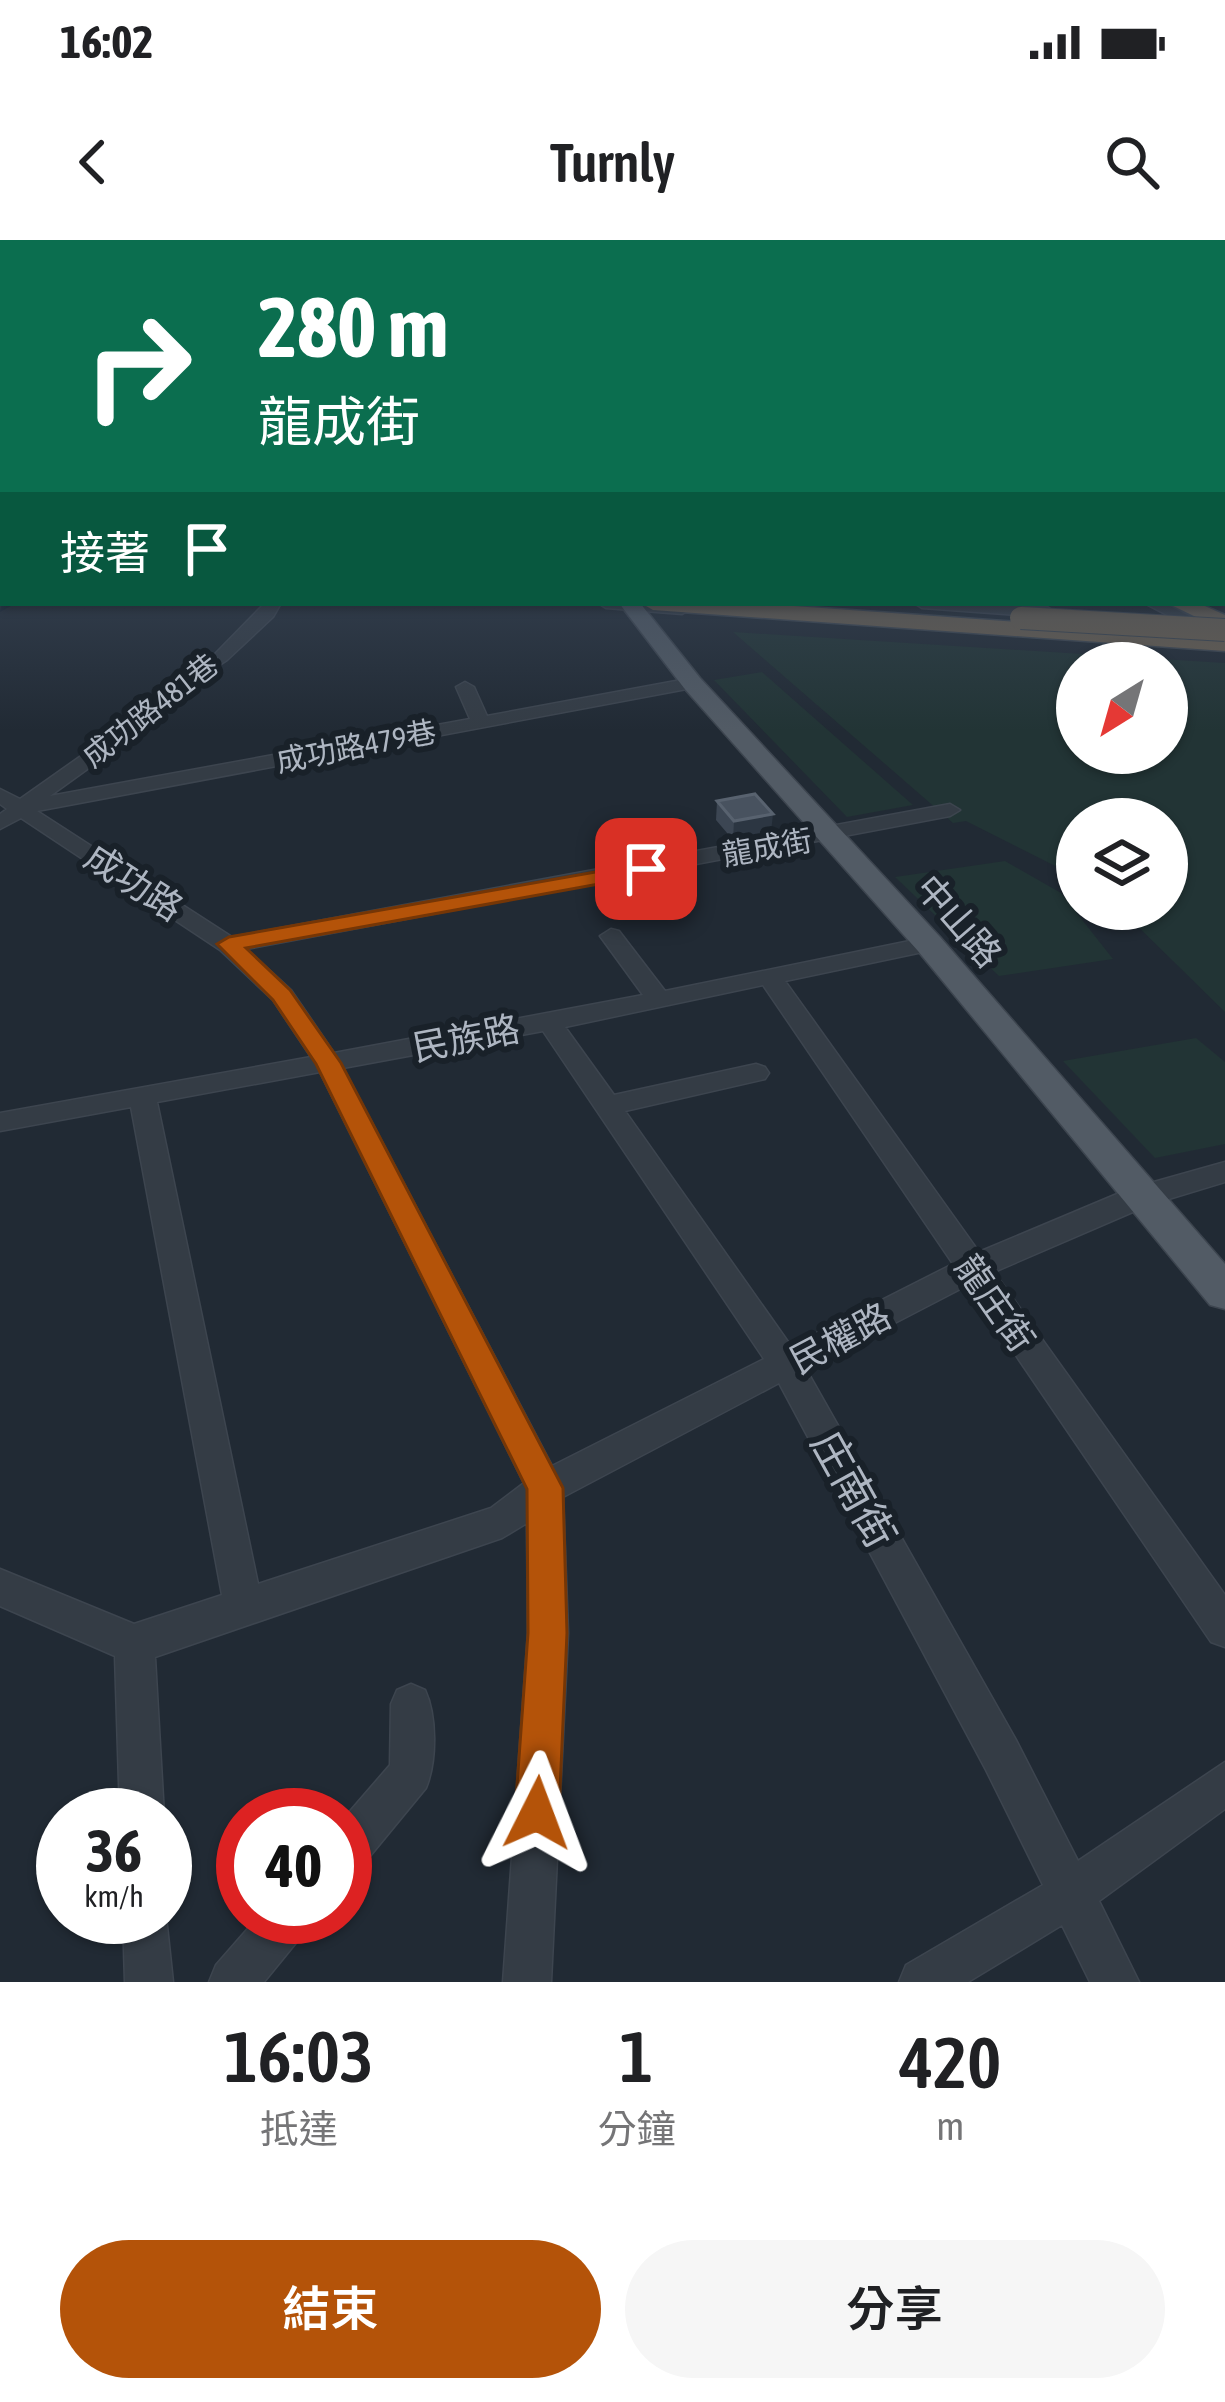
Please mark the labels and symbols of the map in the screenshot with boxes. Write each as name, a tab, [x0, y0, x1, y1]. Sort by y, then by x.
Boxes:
north arrow	[1056, 642, 1188, 774]
street label: 成功路481巷	[76, 647, 224, 773]
street label: 成功路479巷	[273, 714, 439, 778]
pin	[595, 818, 697, 920]
street label: 龍成街	[720, 822, 814, 872]
street label: 成功路	[77, 835, 191, 929]
street label: 中山路	[908, 866, 1010, 976]
street label: 民族路	[409, 1007, 523, 1069]
street label: 龍庄街	[947, 1247, 1043, 1359]
street label: 民權路	[782, 1294, 898, 1382]
street label: 庄南街	[802, 1422, 906, 1556]
position arrow	[474, 1750, 600, 1876]
speed limit sign: 40	[216, 1788, 372, 1944]

